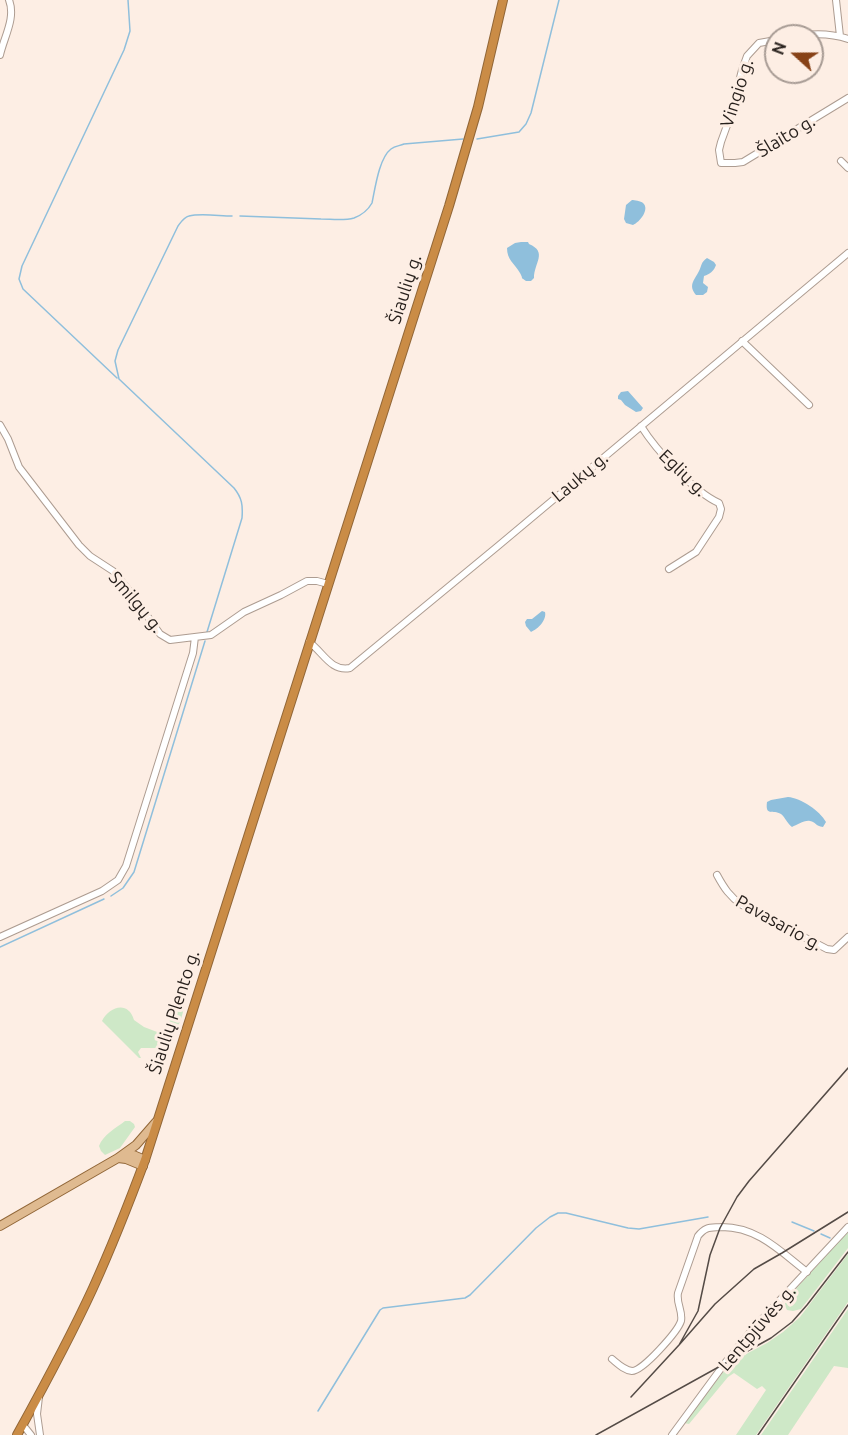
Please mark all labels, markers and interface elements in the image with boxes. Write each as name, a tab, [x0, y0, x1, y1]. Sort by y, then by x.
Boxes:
north arrow	[764, 24, 824, 84]
text: N	[769, 39, 790, 57]
street label: Vingio g.	[716, 56, 758, 130]
street label: Šlaito g.	[753, 110, 819, 162]
street label: Šiaulių g.	[384, 252, 426, 326]
street label: Eglių g.	[654, 445, 712, 501]
street label: Laukų g.	[547, 447, 613, 507]
street label: Smilgų g.	[104, 567, 168, 637]
street label: Pavasario g.	[732, 890, 826, 956]
street label: Šiaulių Plento g.	[144, 947, 204, 1077]
street label: Lentpjūvės g.	[714, 1281, 800, 1375]

